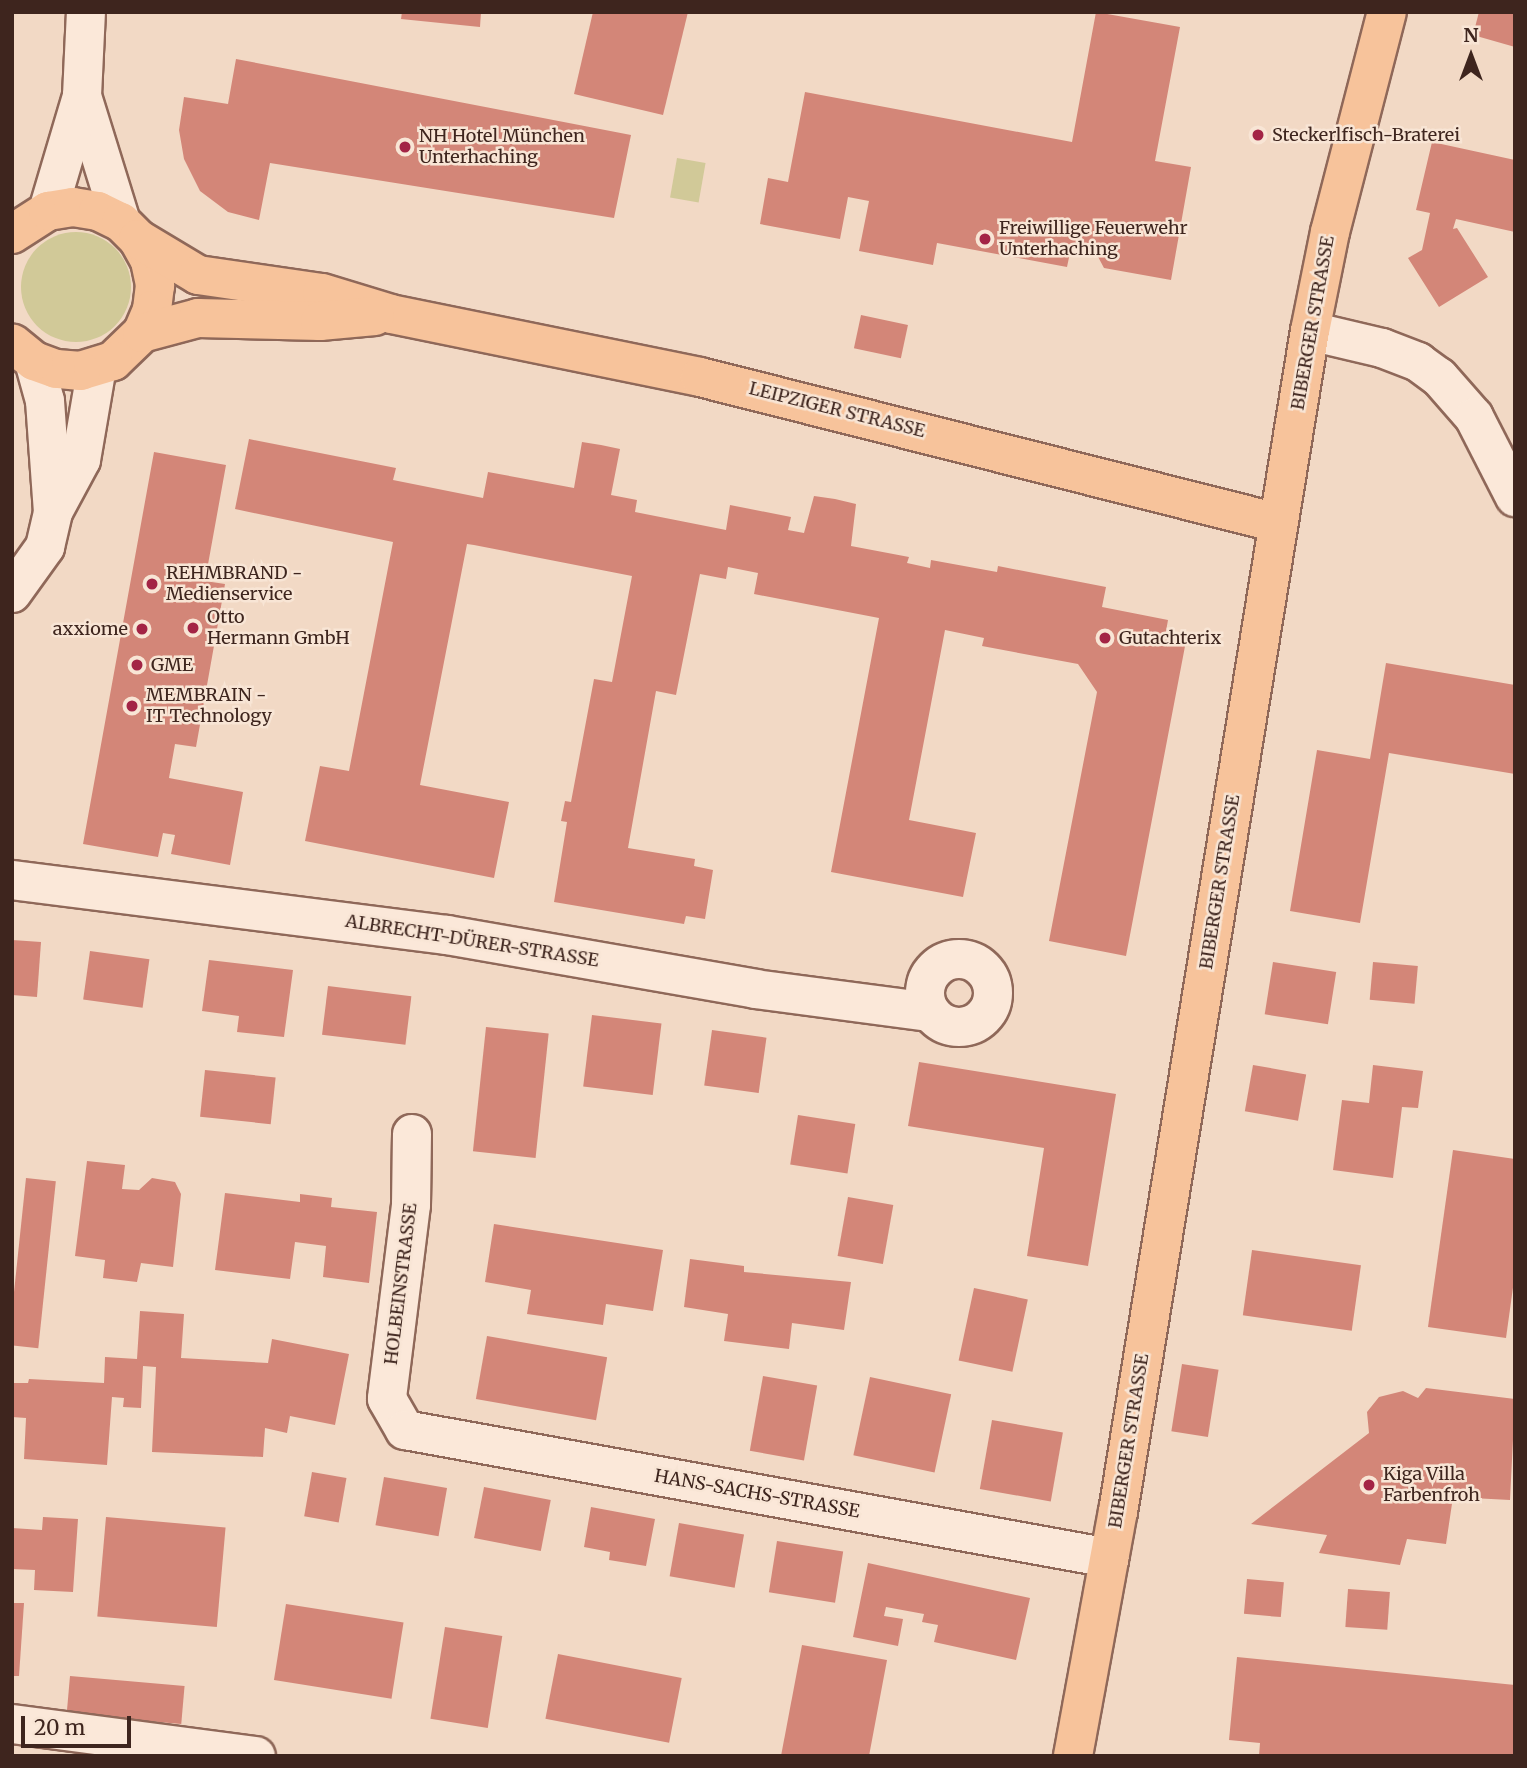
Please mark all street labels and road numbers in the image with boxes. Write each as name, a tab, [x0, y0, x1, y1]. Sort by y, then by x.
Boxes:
street label: BIBERGER STRASSE	[1287, 234, 1339, 412]
street label: LEIPZIGER STRASSE	[747, 378, 927, 442]
street label: BIBERGER STRASSE	[1196, 793, 1244, 971]
street label: ALBRECHT-DÜRER-STRASSE	[344, 910, 600, 972]
street label: HOLBEINSTRASSE	[380, 1202, 422, 1366]
street label: BIBERGER STRASSE	[1105, 1352, 1153, 1530]
street label: HANS-SACHS-STRASSE	[653, 1465, 861, 1523]

